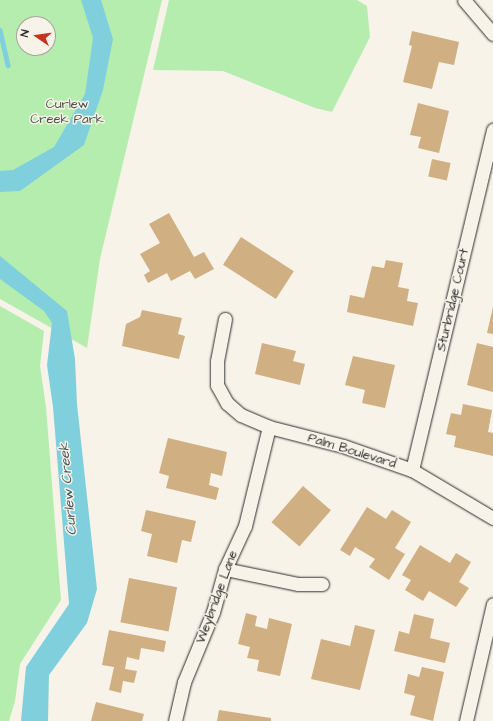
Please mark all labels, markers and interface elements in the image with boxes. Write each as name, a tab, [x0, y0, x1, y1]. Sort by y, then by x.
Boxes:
north arrow	[16, 16, 56, 56]
text: N	[17, 28, 33, 38]
park label: Curlew Creek Park	[30, 97, 104, 128]
street label: Sturbridge Court	[434, 247, 472, 353]
street label: Palm Boulevard	[306, 430, 398, 472]
water label: Curlew Creek	[56, 442, 80, 536]
street label: Weybridge Lane	[193, 548, 241, 646]

